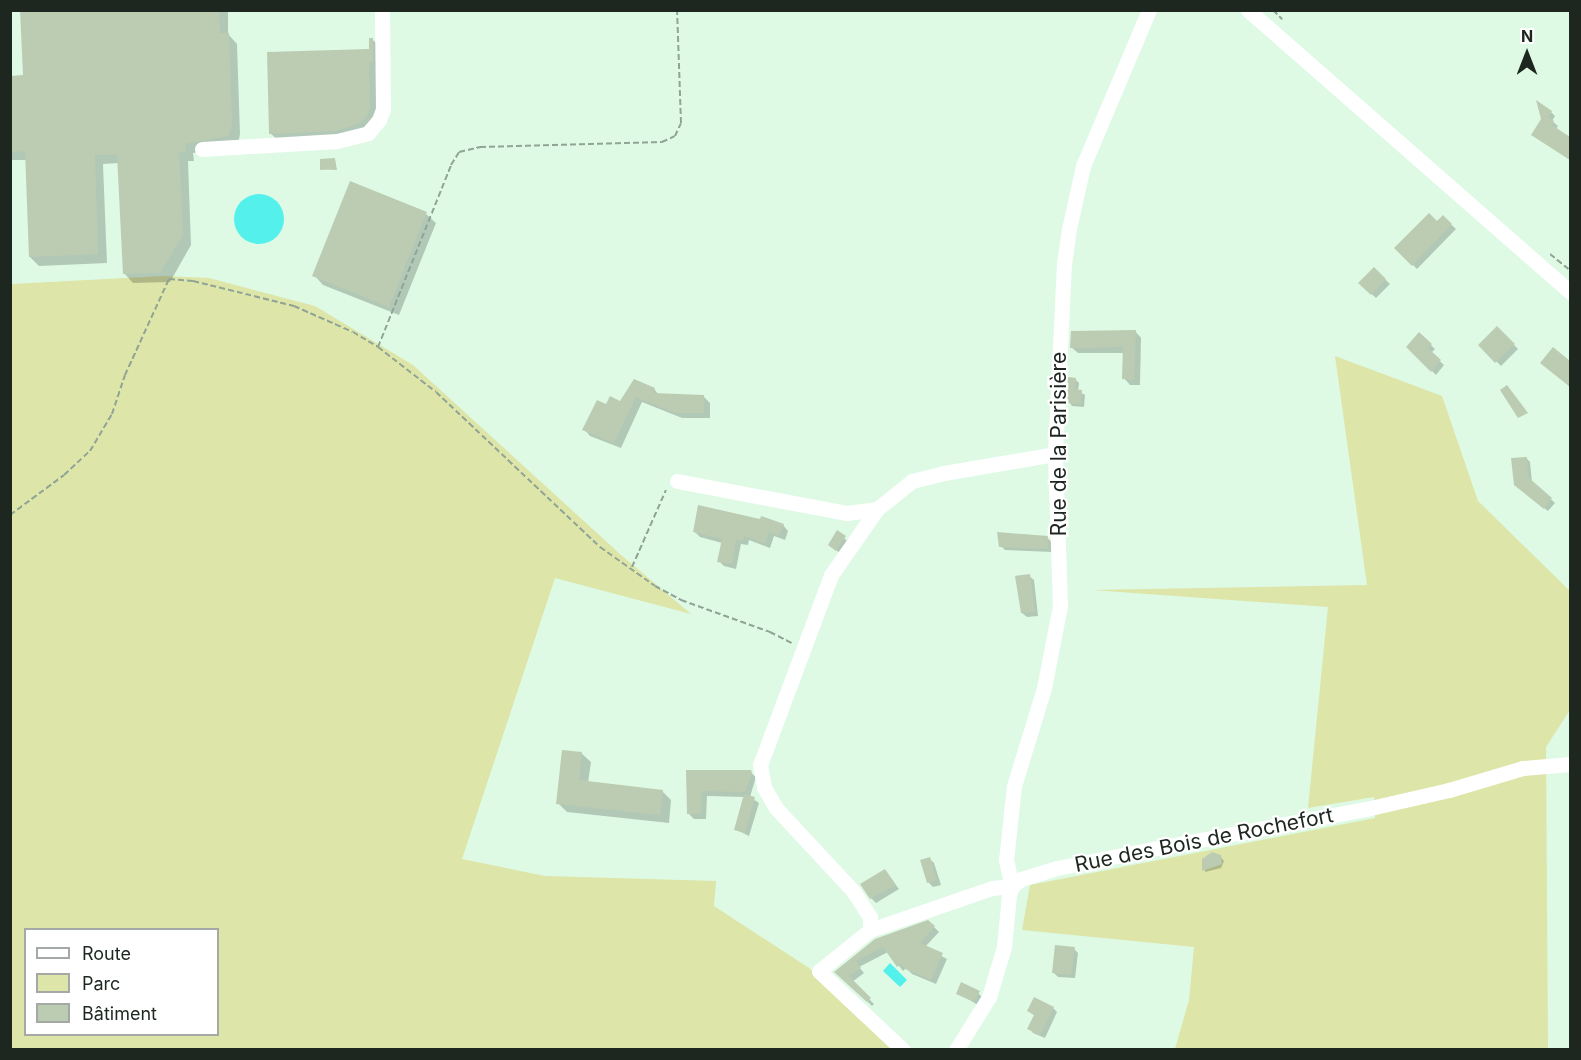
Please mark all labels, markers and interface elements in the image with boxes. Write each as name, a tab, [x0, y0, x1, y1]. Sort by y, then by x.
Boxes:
north arrow	[1497, 24, 1557, 84]
text: N	[1521, 26, 1533, 46]
street label: Rue de la Parisière	[1046, 352, 1072, 536]
street label: Rue des Bois de Rochefort	[1073, 803, 1335, 877]
legend	[24, 928, 219, 1036]
text: Route	[82, 943, 131, 964]
text: Parc	[82, 973, 120, 994]
text: Bâtiment	[82, 1003, 157, 1024]

